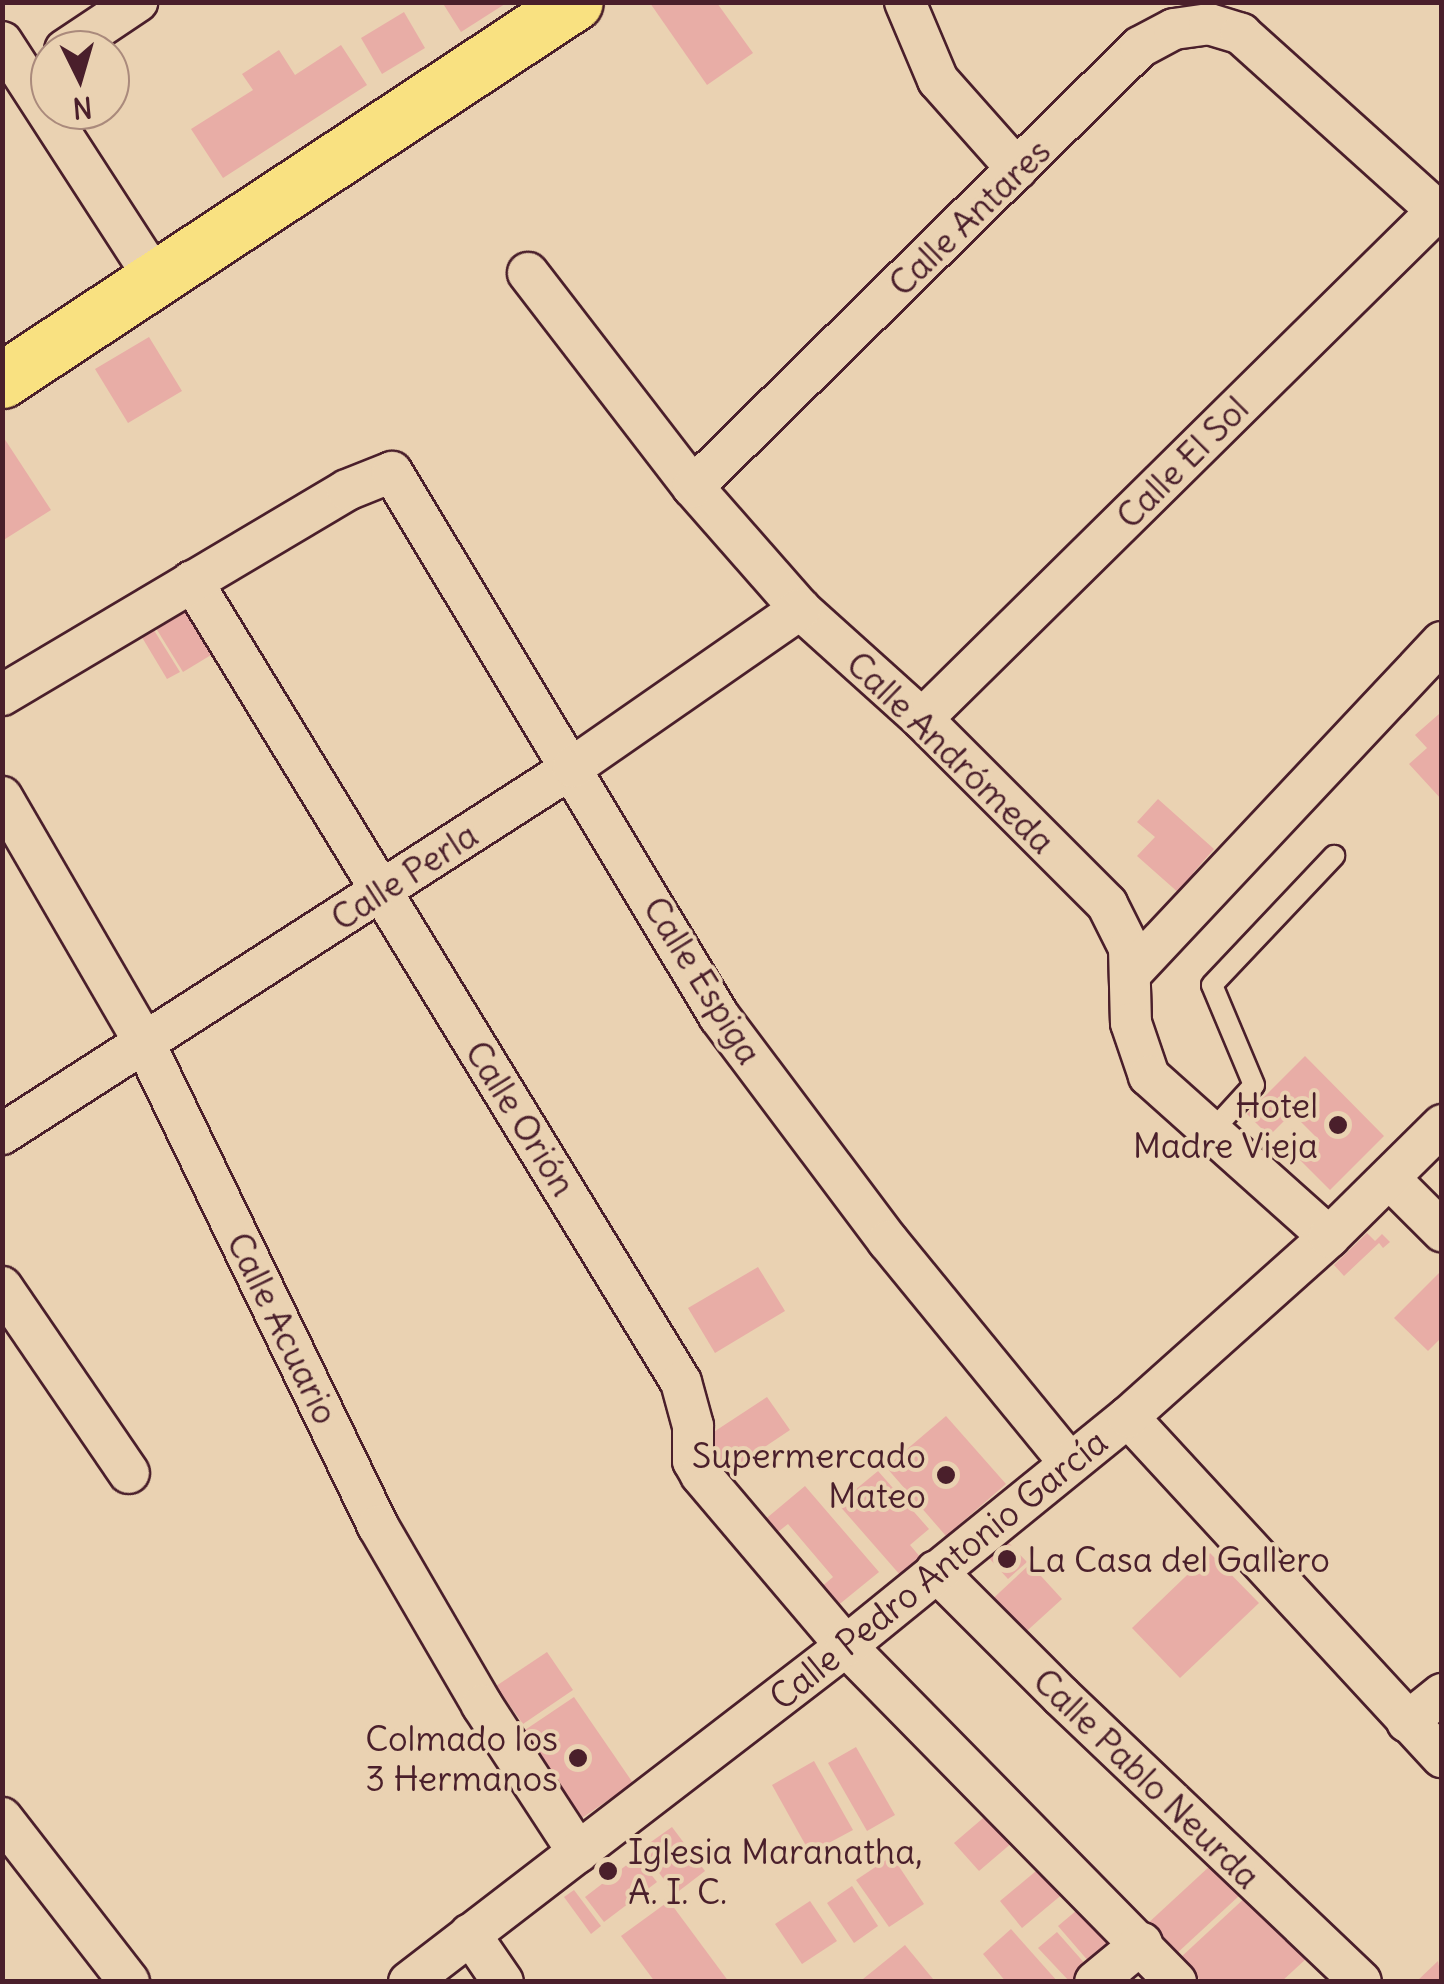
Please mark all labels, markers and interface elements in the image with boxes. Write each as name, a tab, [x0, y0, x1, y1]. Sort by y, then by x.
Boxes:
north arrow	[30, 30, 130, 130]
text: N	[71, 89, 94, 127]
street label: Calle Antares	[880, 130, 1058, 304]
street label: Calle El Sol	[1107, 387, 1257, 537]
street label: Calle Andrómeda	[838, 642, 1064, 862]
street label: Calle Perla	[323, 813, 485, 939]
street label: Calle Espiga	[635, 889, 771, 1071]
street label: Calle Orión	[457, 1033, 585, 1203]
place label: Hotel Madre Vieja	[1133, 1084, 1318, 1166]
marker: Hotel Madre Vieja	[1327, 1114, 1349, 1136]
street label: Calle Acuario	[219, 1225, 347, 1431]
street label: Calle Pedro Antonio García	[761, 1420, 1115, 1718]
place label: Supermercado Mateo	[692, 1434, 926, 1516]
marker: Supermercado Mateo	[935, 1464, 957, 1486]
place label: La Casa del Gallero	[1027, 1538, 1330, 1580]
marker: La Casa del Gallero	[996, 1548, 1018, 1570]
street label: Calle Pablo Neurda	[1025, 1659, 1269, 1897]
place label: Colmado los 3 Hermanos	[365, 1717, 558, 1799]
marker: Colmado los 3 Hermanos	[567, 1747, 589, 1769]
place label: Iglesia Maranatha, A. I. C.	[628, 1830, 922, 1912]
marker: Iglesia Maranatha, A. I. C.	[597, 1860, 619, 1882]

